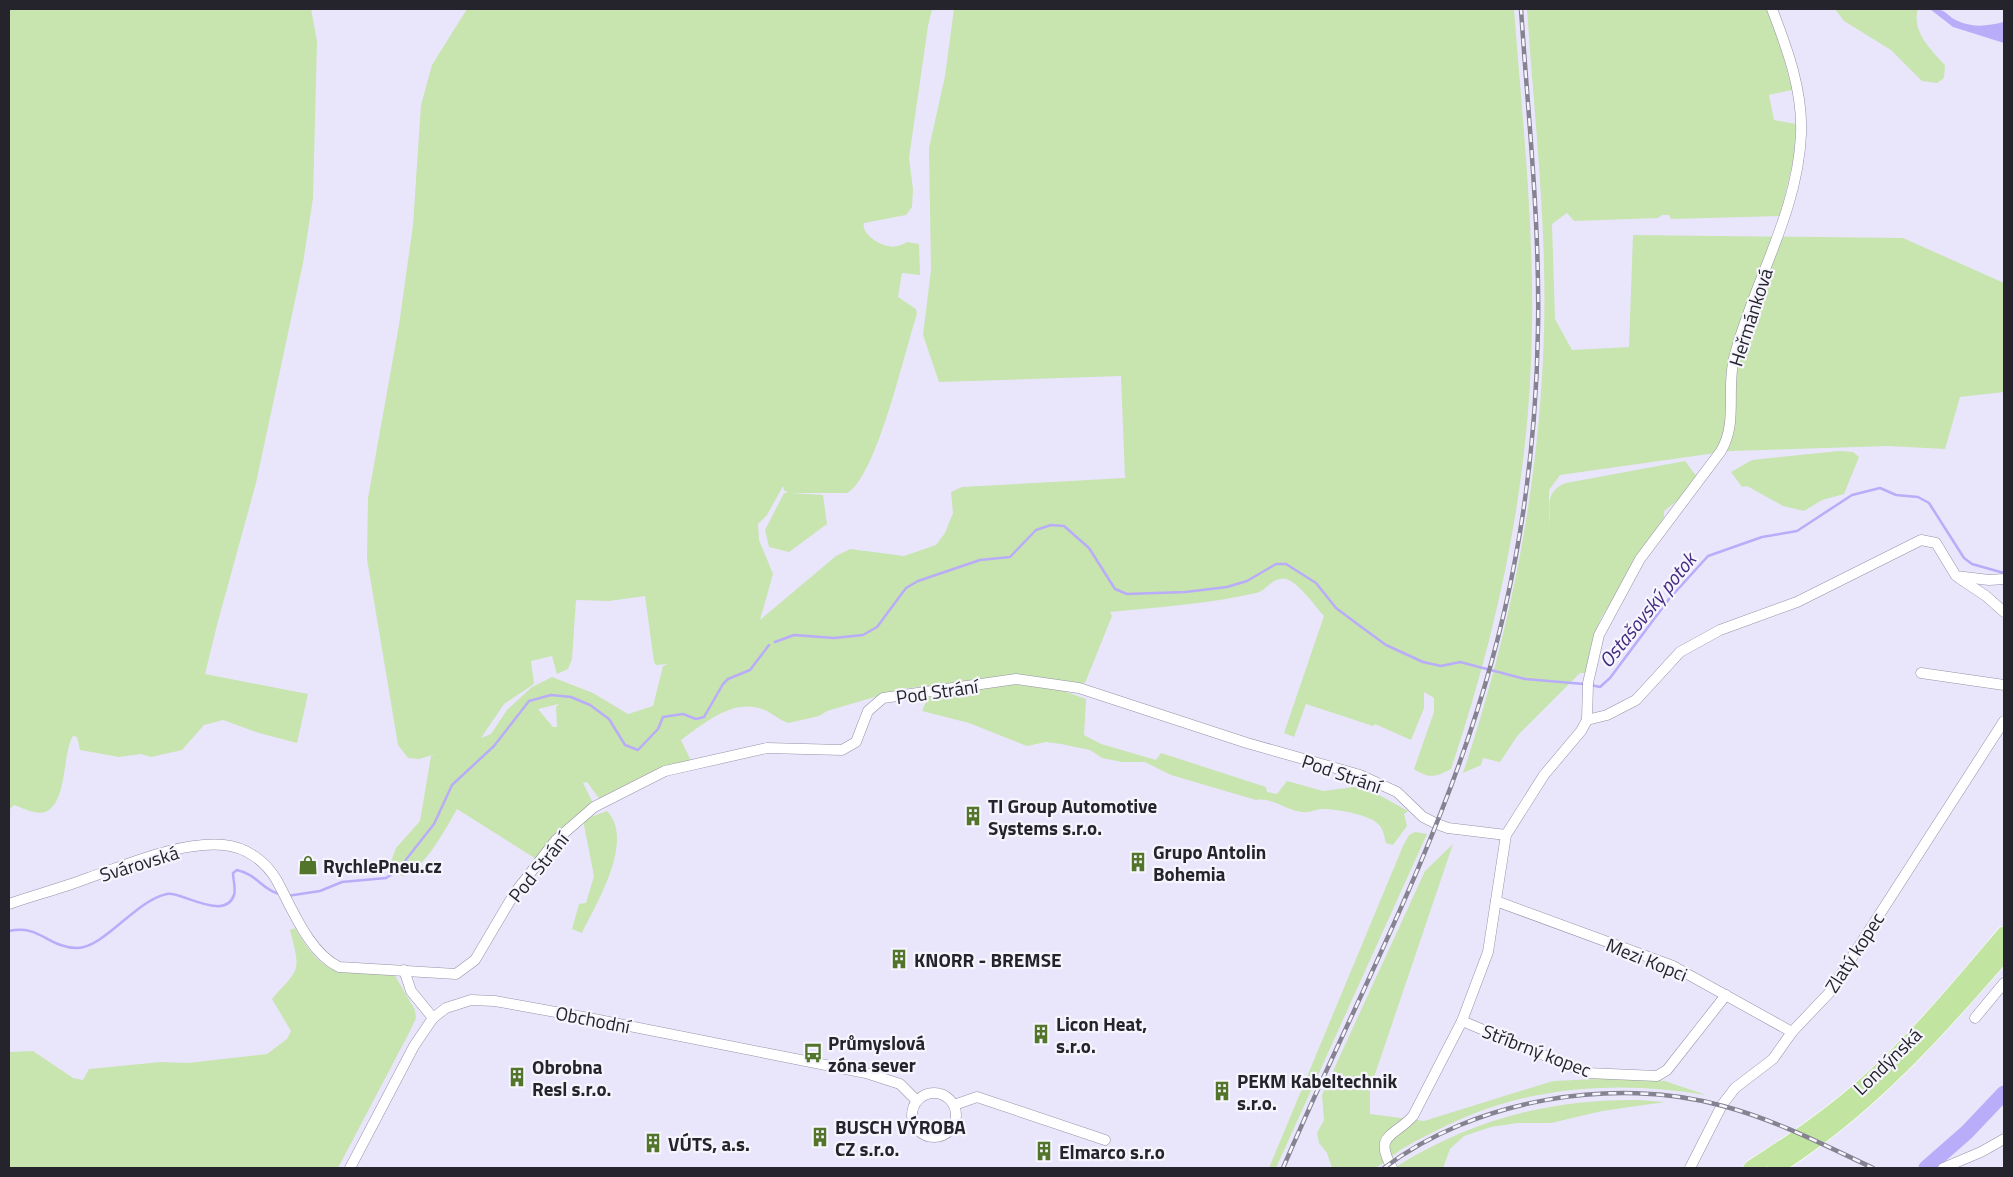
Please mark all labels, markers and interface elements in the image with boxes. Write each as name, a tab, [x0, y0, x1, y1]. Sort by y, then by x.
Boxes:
street label: Heřmánková	[1720, 264, 1780, 370]
water label: Ostašovský potok	[1591, 544, 1705, 674]
street label: Pod Strání	[894, 671, 982, 711]
street label: Pod Strání	[1298, 746, 1388, 801]
place label: TI Group Automotive Systems s.r.o.	[988, 791, 1158, 842]
building icon: TI Group Automotive Systems s.r.o.	[962, 805, 984, 827]
street label: Pod Strání	[501, 824, 576, 908]
street label: Svárovská	[96, 837, 183, 889]
place label: Grupo Antolin Bohemia	[1153, 837, 1266, 888]
place label: RychlePneu.cz	[323, 851, 442, 880]
building icon: Grupo Antolin Bohemia	[1127, 851, 1149, 873]
shop icon: RychlePneu.cz	[297, 854, 319, 876]
street label: Zlatý kopec	[1817, 906, 1891, 998]
street label: Mezi Kopci	[1602, 930, 1692, 988]
place label: KNORR - BREMSE	[914, 945, 1062, 974]
building icon: KNORR - BREMSE	[888, 948, 910, 970]
street label: Obchodní	[553, 998, 635, 1041]
place label: Licon Heat, s.r.o.	[1056, 1009, 1147, 1060]
street label: Stříbrný kopec	[1478, 1016, 1596, 1084]
street label: Londýnská	[1846, 1020, 1928, 1101]
building icon: Licon Heat, s.r.o.	[1030, 1023, 1052, 1045]
place label: Průmyslová zóna sever	[828, 1028, 925, 1079]
bus stop icon: Průmyslová zóna sever	[802, 1042, 824, 1064]
place label: Obrobna Resl s.r.o.	[532, 1052, 611, 1103]
building icon: Obrobna Resl s.r.o.	[506, 1066, 528, 1088]
place label: PEKM Kabeltechnik s.r.o.	[1237, 1066, 1397, 1117]
building icon: PEKM Kabeltechnik s.r.o.	[1211, 1080, 1233, 1102]
place label: BUSCH VÝROBA CZ s.r.o.	[835, 1112, 966, 1163]
building icon: BUSCH VÝROBA CZ s.r.o.	[809, 1126, 831, 1148]
place label: VÚTS, a.s.	[668, 1129, 750, 1158]
building icon: VÚTS, a.s.	[642, 1132, 664, 1154]
place label: Elmarco s.r.o	[1059, 1137, 1165, 1166]
building icon: Elmarco s.r.o	[1033, 1140, 1055, 1162]

